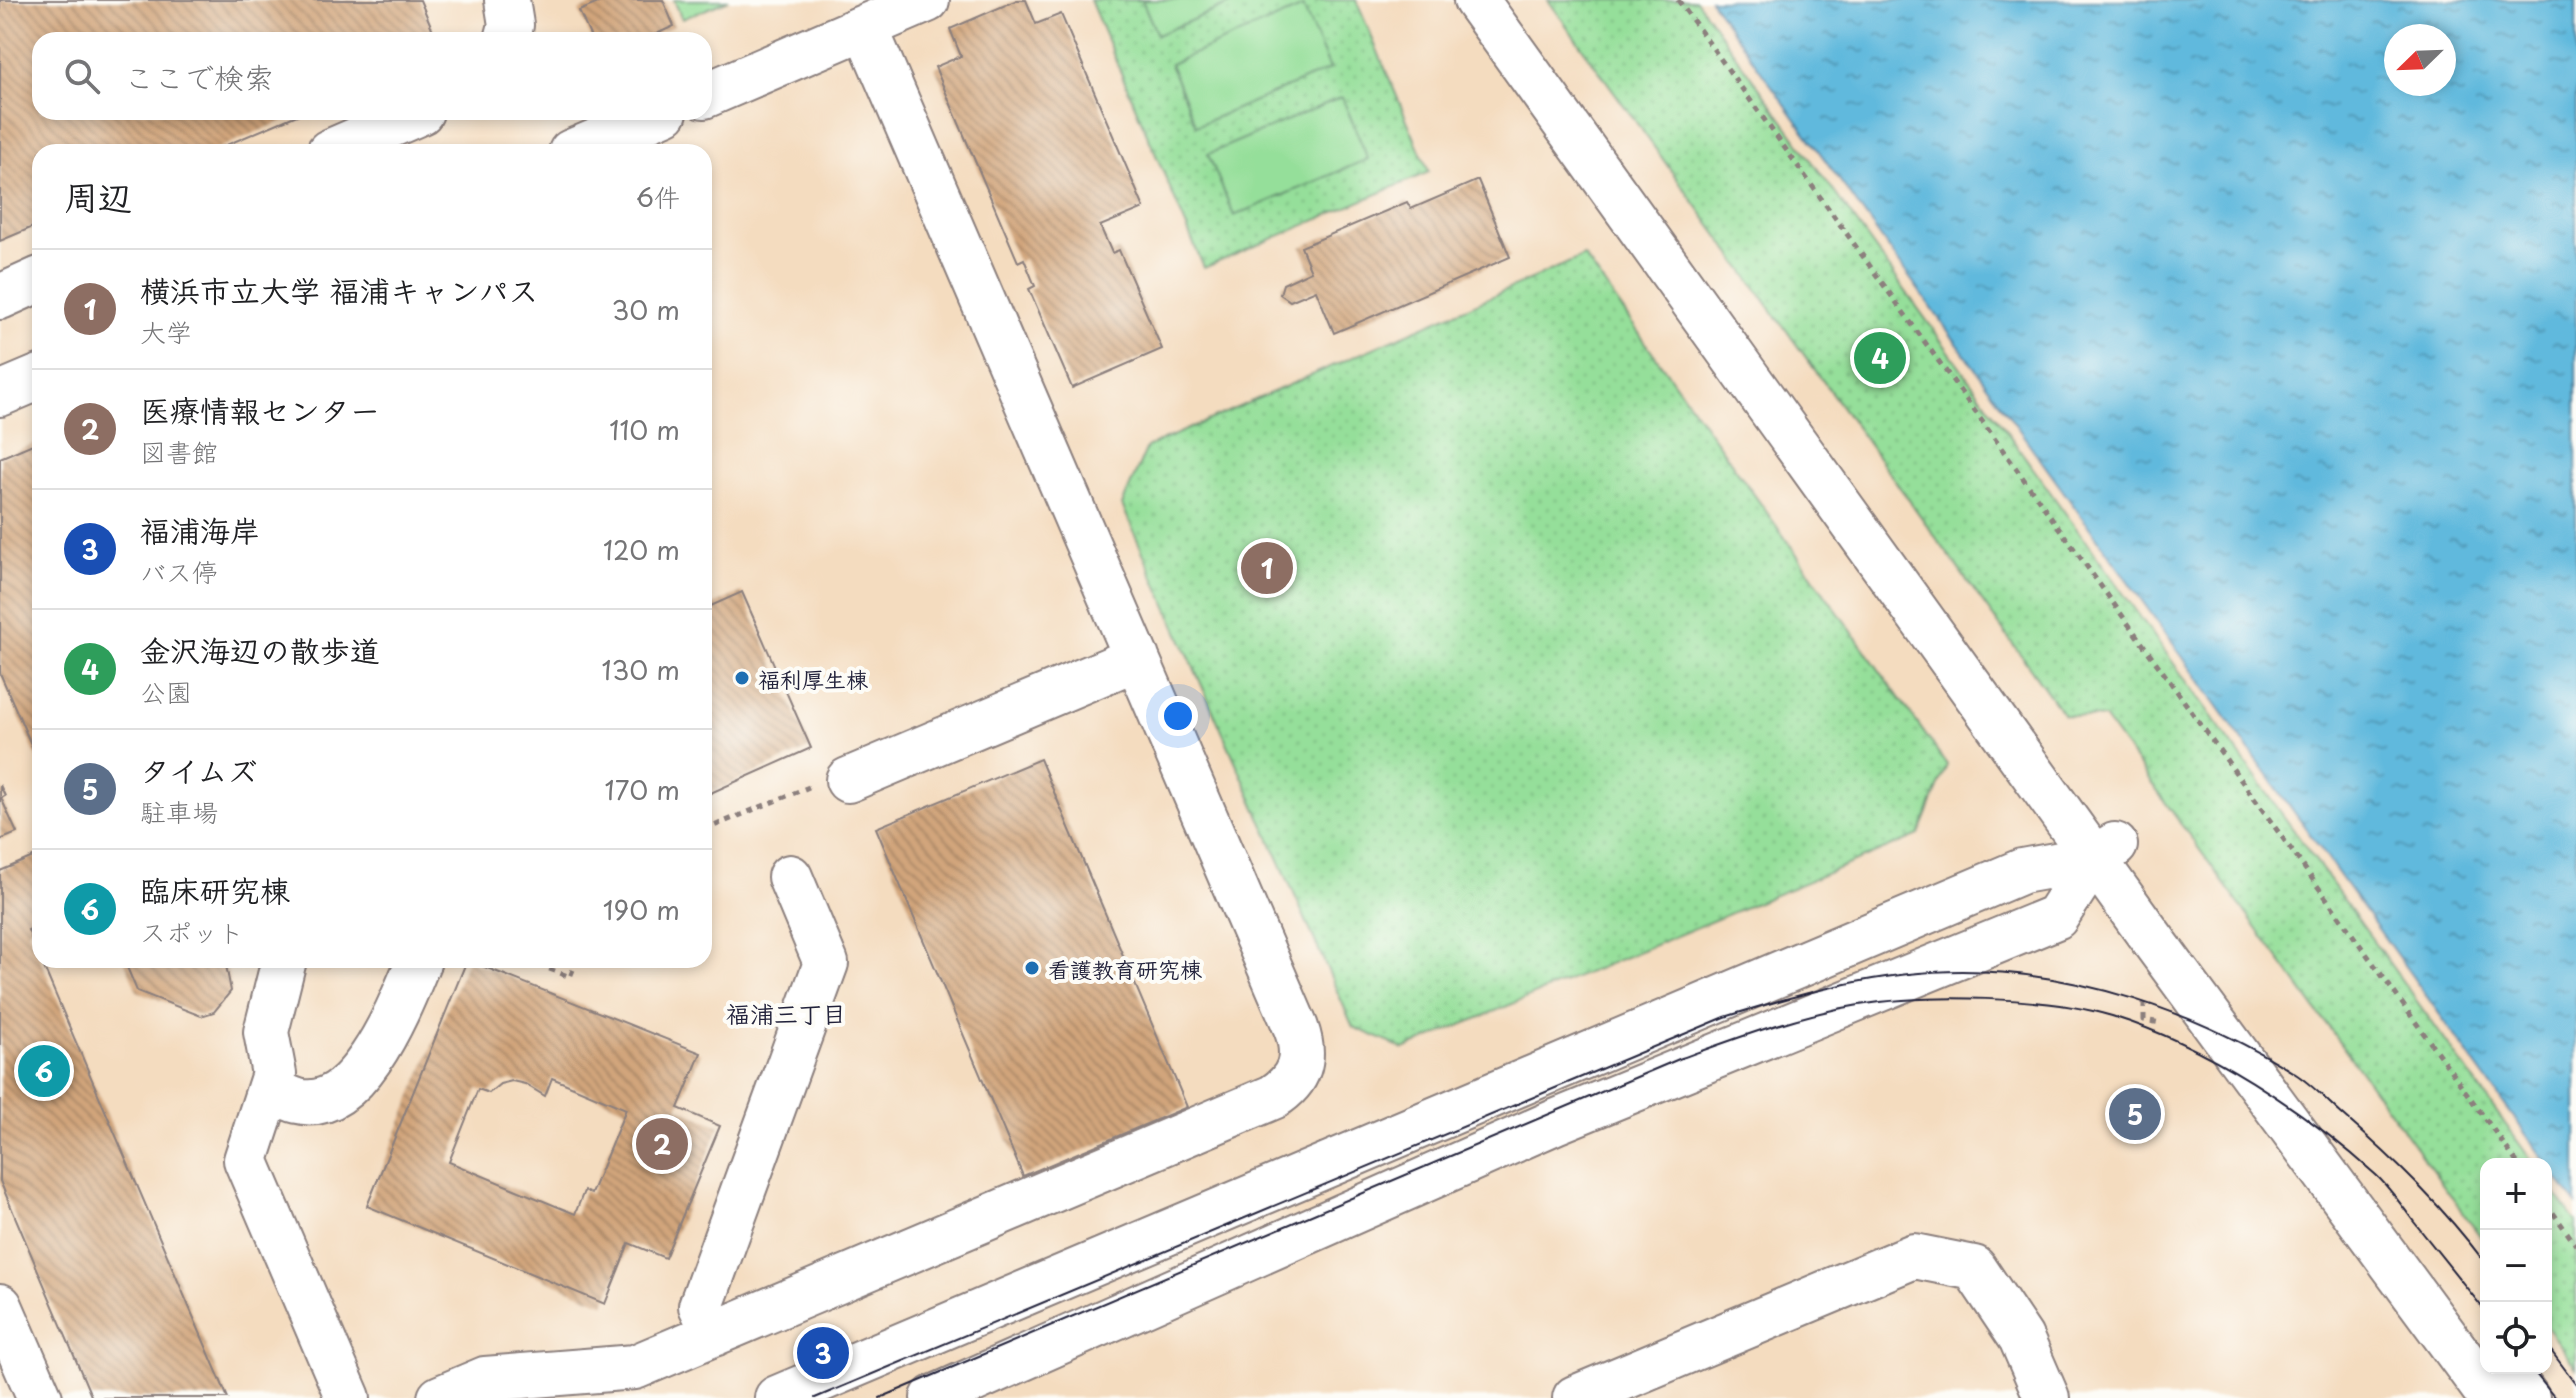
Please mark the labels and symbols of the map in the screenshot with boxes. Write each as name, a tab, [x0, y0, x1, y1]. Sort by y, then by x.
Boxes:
north arrow	[2384, 24, 2456, 96]
pin: 4	[1854, 328, 1906, 388]
pin: 1	[1241, 538, 1293, 598]
place label: 福利厚生棟	[758, 662, 868, 695]
marker: 福利厚生棟	[733, 669, 751, 687]
your location	[1158, 696, 1198, 736]
place label: 看護教育研究棟	[1048, 952, 1202, 985]
marker: 看護教育研究棟	[1023, 959, 1041, 977]
district label: 福浦三丁目	[726, 995, 846, 1031]
pin: 6	[18, 1041, 70, 1101]
pin: 5	[2109, 1084, 2161, 1144]
pin: 2	[636, 1114, 688, 1174]
pin: 3	[797, 1323, 849, 1383]

